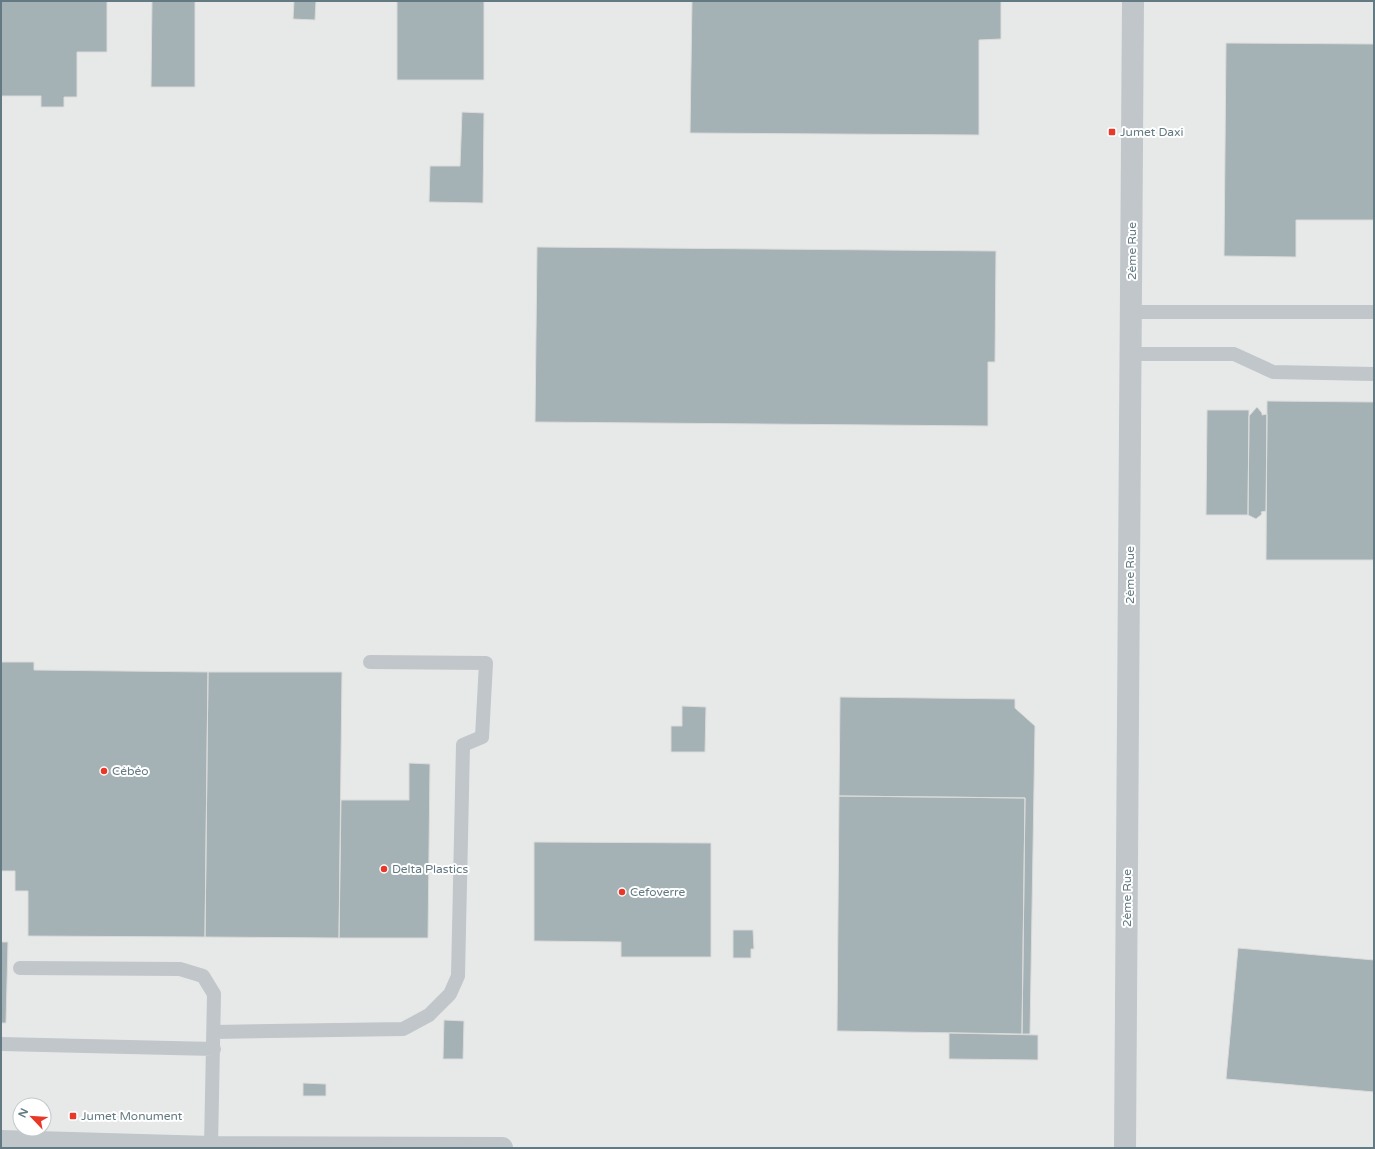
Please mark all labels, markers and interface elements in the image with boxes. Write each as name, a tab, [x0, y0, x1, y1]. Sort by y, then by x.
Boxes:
place label: Jumet Daxi	[1120, 125, 1184, 139]
marker: Jumet Daxi	[1107, 127, 1117, 137]
street label: 2ème Rue	[1125, 222, 1139, 280]
street label: 2ème Rue	[1123, 546, 1137, 604]
place label: Cébéo	[112, 764, 149, 778]
marker: Cébéo	[99, 766, 109, 776]
place label: Delta Plastics	[392, 862, 468, 876]
marker: Delta Plastics	[379, 864, 389, 874]
street label: 2ème Rue	[1120, 869, 1134, 927]
place label: Cefoverre	[630, 885, 685, 899]
marker: Cefoverre	[617, 887, 627, 897]
north arrow	[12, 1097, 52, 1137]
text: N	[16, 1106, 31, 1120]
place label: Jumet Monument	[81, 1109, 183, 1123]
marker: Jumet Monument	[68, 1111, 78, 1121]

